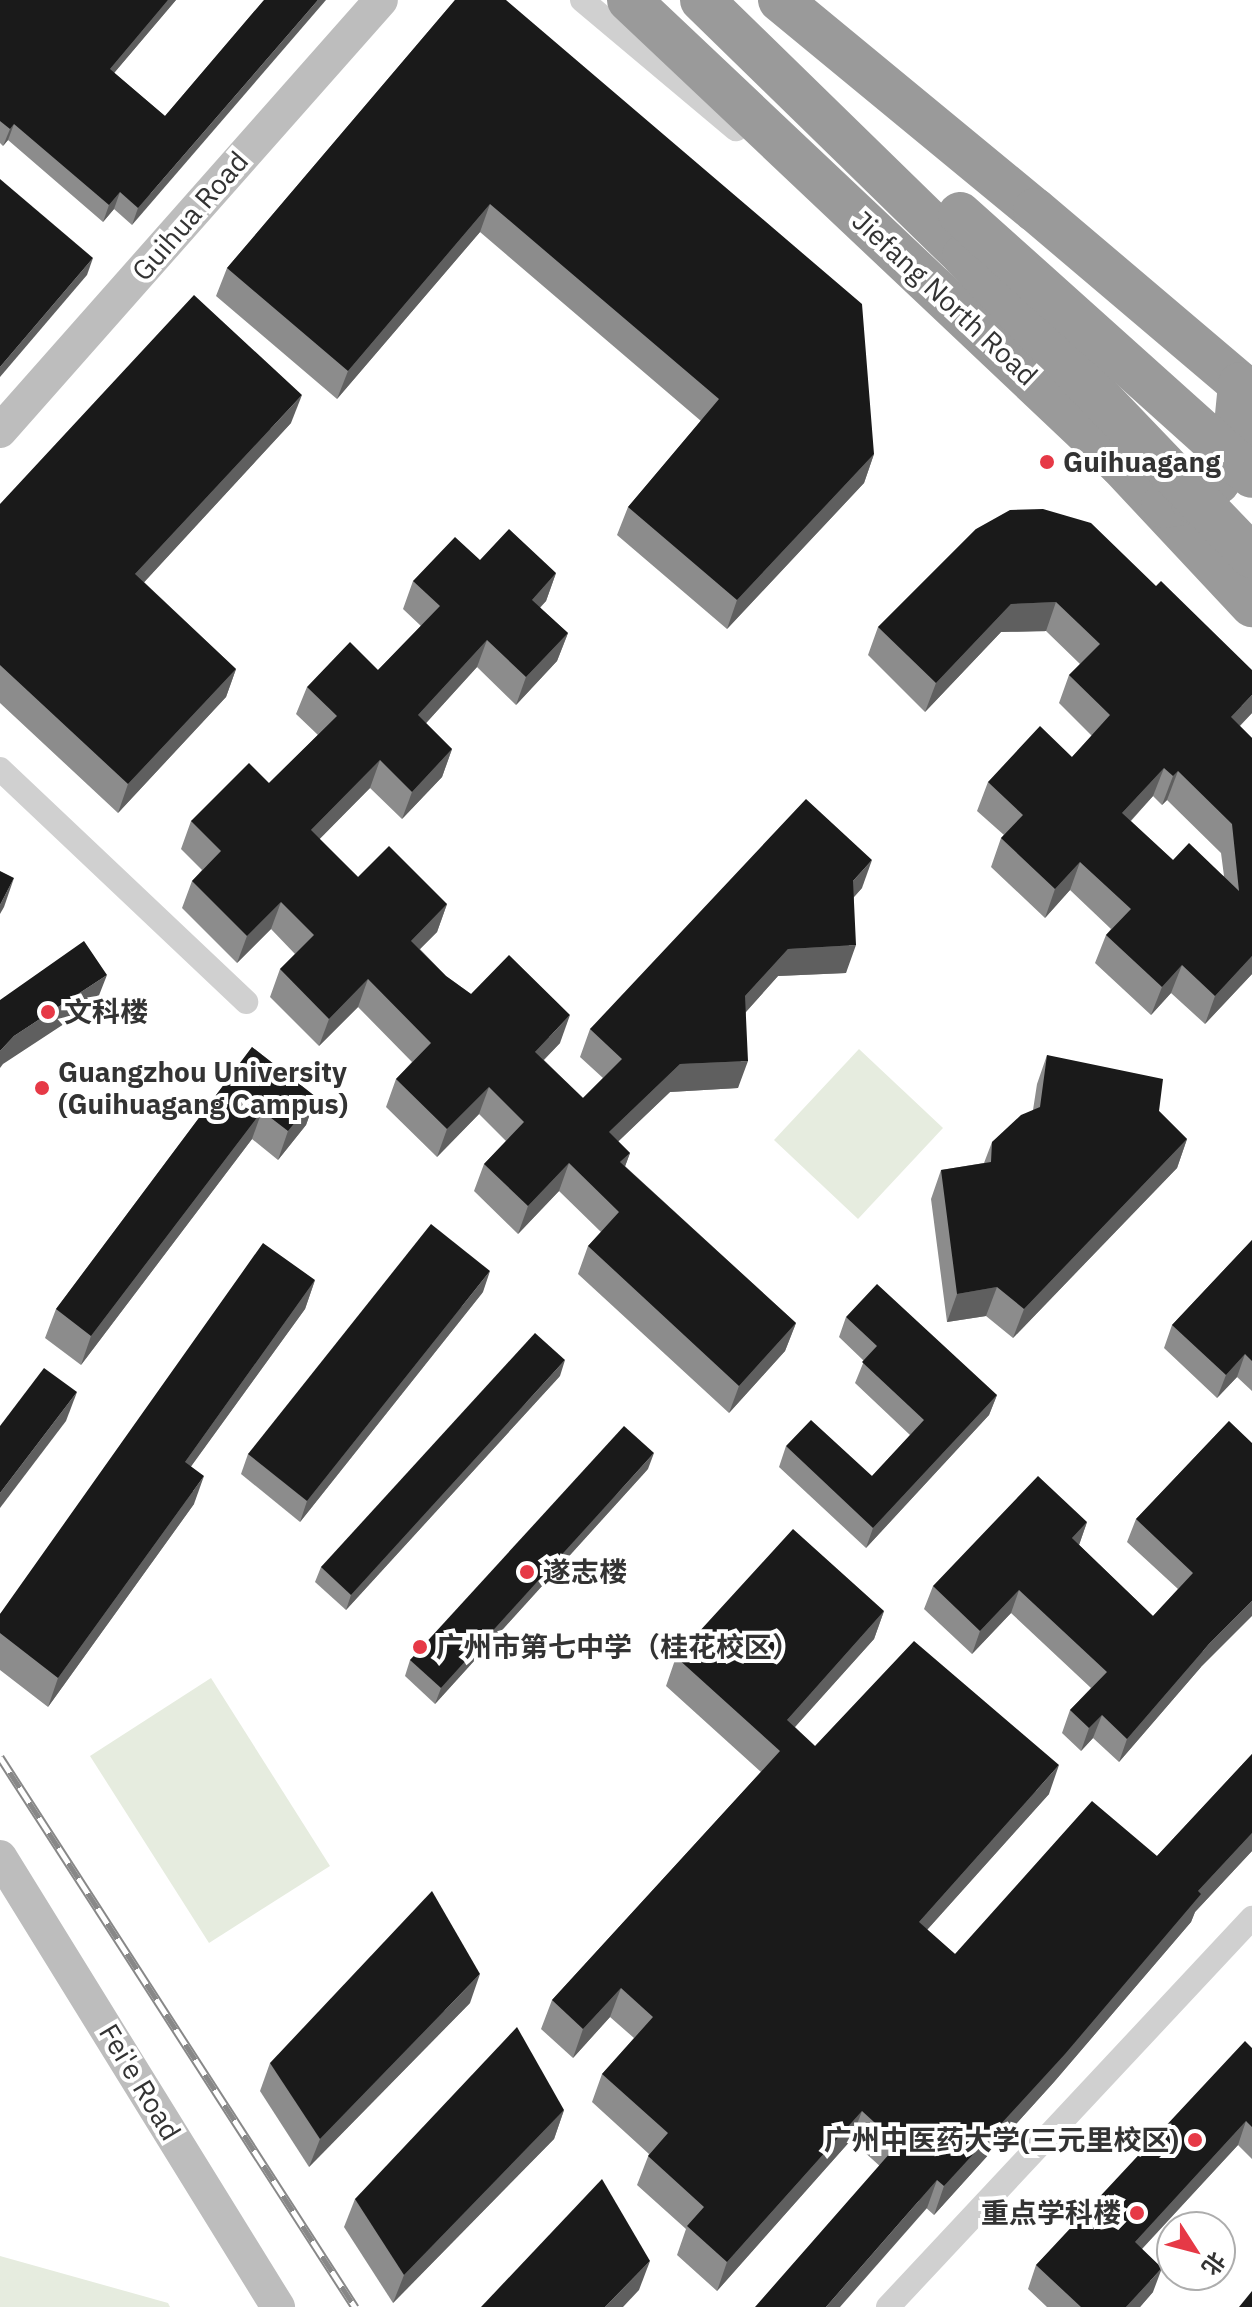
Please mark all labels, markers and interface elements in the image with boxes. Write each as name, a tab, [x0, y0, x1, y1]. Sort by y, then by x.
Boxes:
street label: Guihua Road	[125, 145, 255, 287]
street label: Jiefang North Road	[846, 204, 1044, 392]
place label: Guihuagang	[1063, 445, 1221, 479]
marker: Guihuagang	[1038, 453, 1056, 471]
place label: 文科楼	[64, 995, 148, 1029]
marker: 文科楼	[39, 1003, 57, 1021]
place label: Guangzhou University (Guihuagang Campus)	[58, 1055, 348, 1121]
marker: Guangzhou University (Guihuagang Campus)	[33, 1079, 51, 1097]
place label: 遂志楼	[543, 1555, 627, 1589]
marker: 遂志楼	[518, 1563, 536, 1581]
place label: 广州市第七中学（桂花校区）	[436, 1630, 800, 1664]
marker: 广州市第七中学（桂花校区）	[411, 1638, 429, 1656]
street label: Fei'e Road	[92, 2018, 188, 2146]
place label: 广州中医药大学(三元里校区)	[824, 2123, 1179, 2157]
marker: 广州中医药大学(三元里校区)	[1186, 2131, 1204, 2149]
place label: 重点学科楼	[981, 2196, 1121, 2230]
marker: 重点学科楼	[1128, 2204, 1146, 2222]
north arrow	[1156, 2211, 1236, 2291]
text: 北	[1196, 2247, 1232, 2282]

